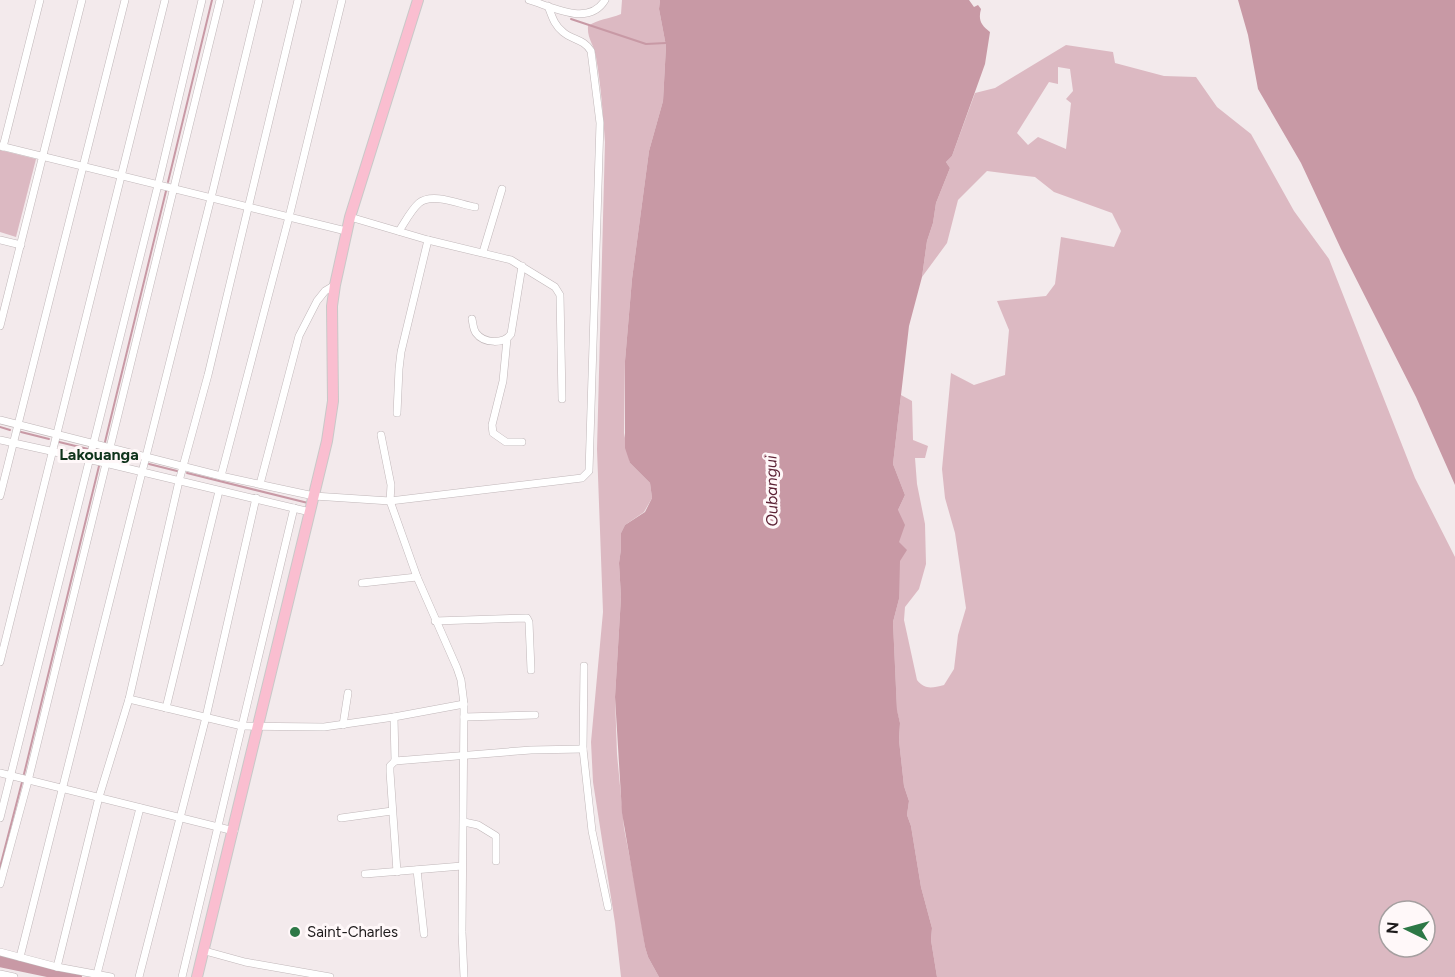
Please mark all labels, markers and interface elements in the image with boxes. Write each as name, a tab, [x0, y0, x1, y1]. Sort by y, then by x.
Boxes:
district label: Lakouanga	[59, 445, 139, 464]
water label: Oubangui	[761, 455, 782, 527]
north arrow	[1377, 899, 1437, 959]
text: N	[1383, 921, 1403, 935]
place label: Saint-Charles	[307, 923, 398, 941]
marker: Saint-Charles	[288, 925, 302, 939]

